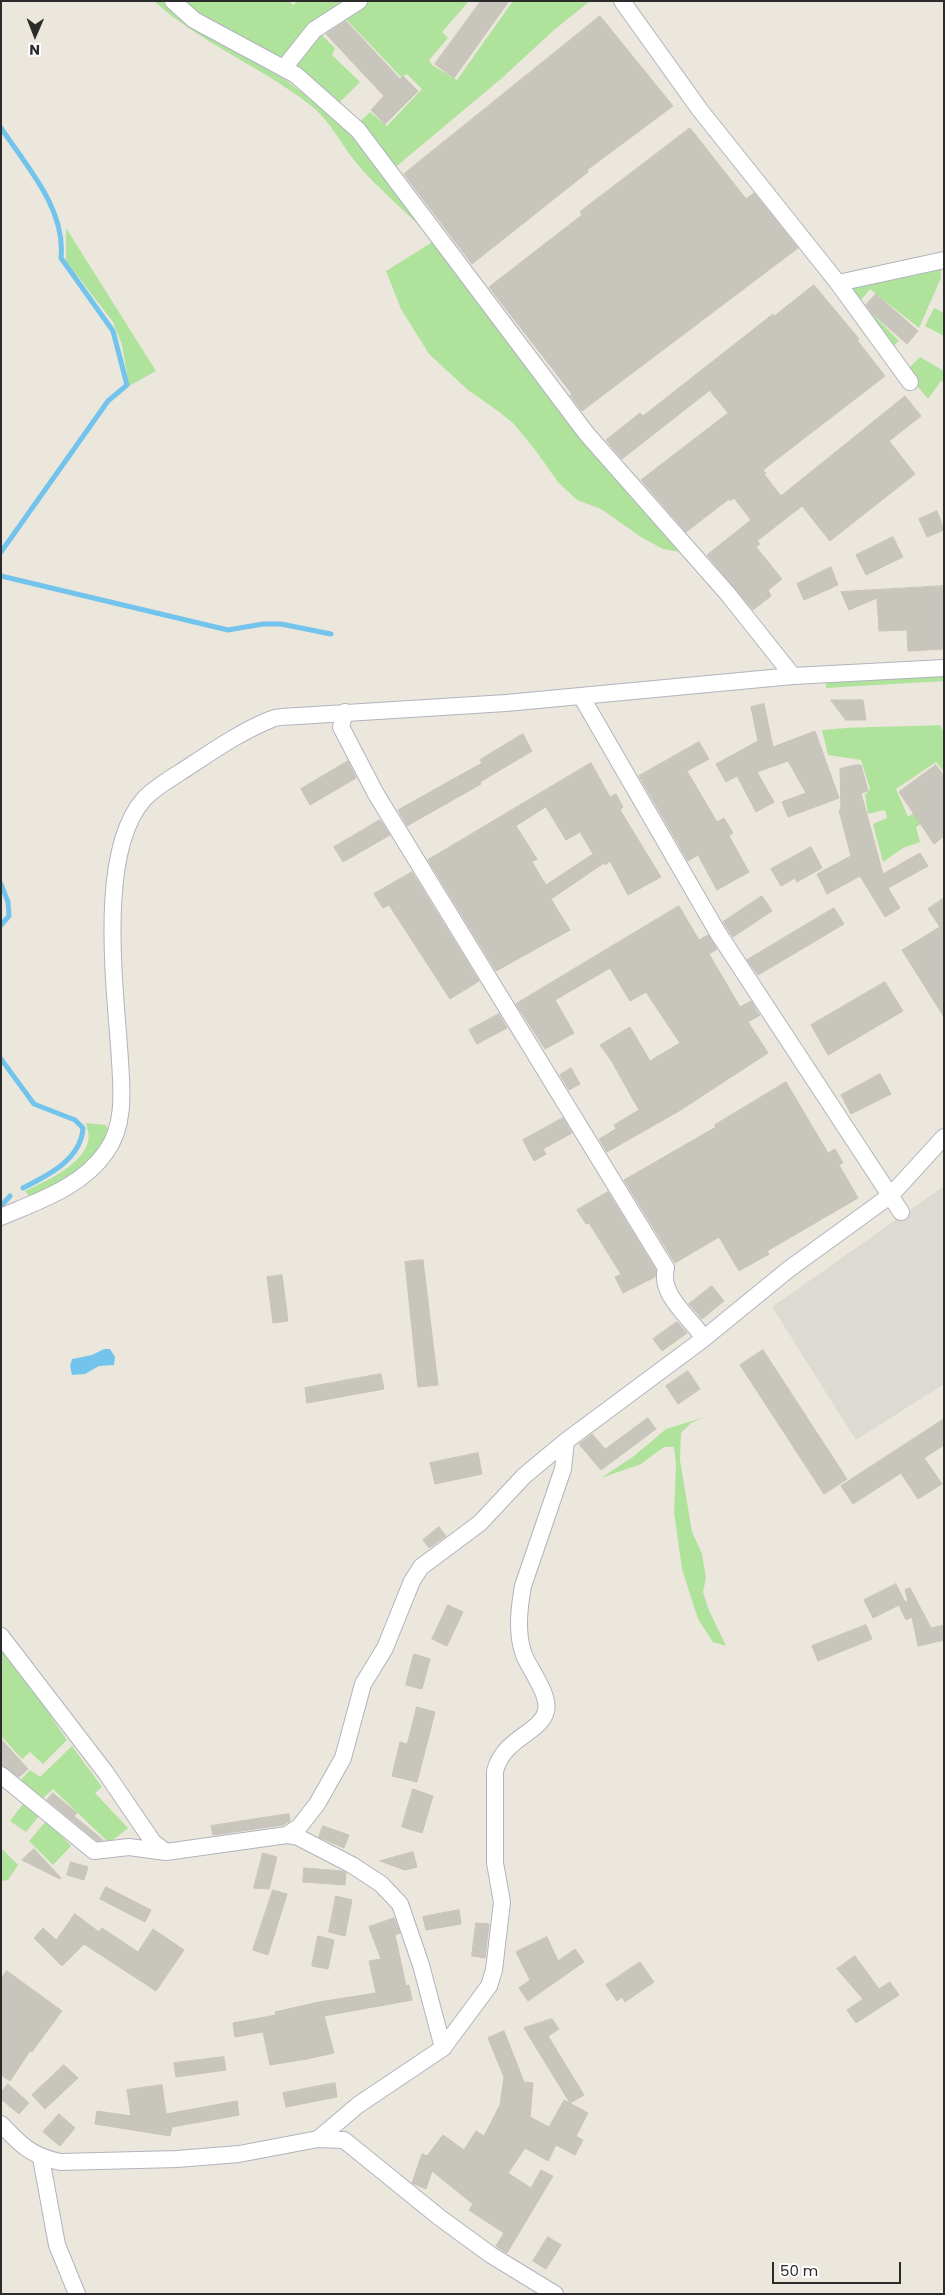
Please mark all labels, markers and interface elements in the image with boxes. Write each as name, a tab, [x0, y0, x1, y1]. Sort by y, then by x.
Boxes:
north arrow	[10, 10, 60, 60]
text: N	[29, 40, 40, 60]
scale bar	[775, 2252, 904, 2284]
text: 50 m	[780, 2260, 818, 2281]

